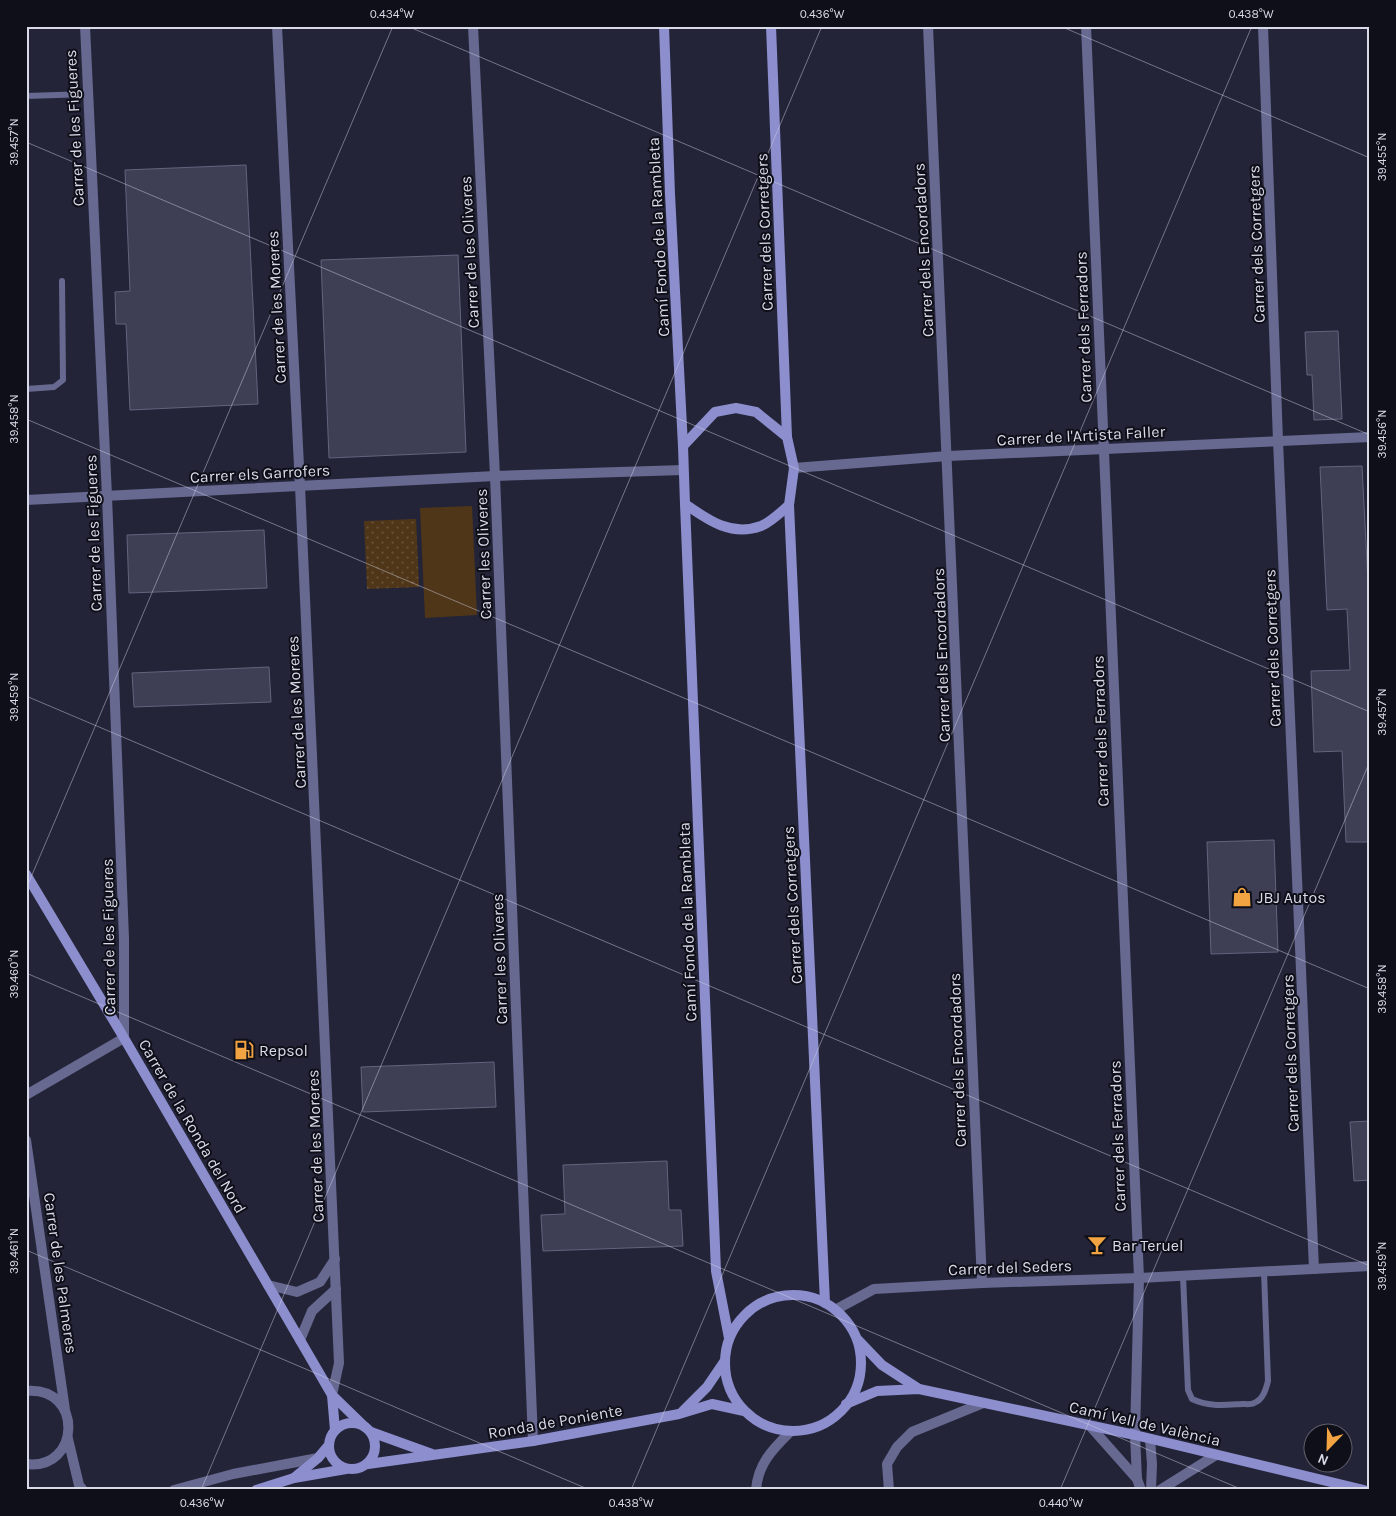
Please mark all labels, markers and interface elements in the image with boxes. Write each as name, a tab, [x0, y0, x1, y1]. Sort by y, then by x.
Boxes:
text: 0.434°W	[370, 7, 415, 21]
text: 0.436°W	[800, 7, 845, 21]
text: 0.438°W	[1228, 7, 1274, 21]
street label: Carrer de les Figueres	[61, 49, 88, 207]
text: 39.457°N	[7, 118, 21, 166]
text: 39.455°N	[1375, 133, 1389, 181]
street label: Camí Fondo de la Rambleta	[644, 137, 673, 337]
street label: Carrer dels Corretgers	[752, 153, 777, 311]
street label: Carrer dels Encordadors	[909, 162, 938, 338]
street label: Carrer dels Corretgers	[1244, 165, 1269, 323]
street label: Carrer de les Oliveres	[456, 175, 483, 329]
street label: Carrer de les Moreres	[263, 230, 290, 384]
street label: Carrer dels Ferradors	[1071, 251, 1096, 403]
text: 39.458°N	[7, 394, 21, 444]
text: 39.456°N	[1375, 410, 1389, 458]
street label: Carrer de l'Artista Faller	[996, 422, 1166, 449]
street label: Carrer de les Figueres	[81, 454, 106, 612]
street label: Carrer els Garrofers	[190, 460, 331, 487]
street label: Carrer les Oliveres	[472, 488, 495, 620]
street label: Carrer dels Encordadors	[929, 567, 954, 743]
street label: Carrer dels Corretgers	[1260, 569, 1285, 727]
street label: Carrer de les Moreres	[283, 635, 310, 789]
street label: Carrer dels Ferradors	[1088, 655, 1113, 807]
text: 39.459°N	[7, 673, 21, 721]
text: 39.457°N	[1375, 688, 1389, 736]
street label: Camí Fondo de la Rambleta	[675, 822, 700, 1022]
street label: Carrer dels Corretgers	[779, 825, 806, 984]
street label: Carrer de les Figueres	[98, 858, 119, 1016]
shop icon: JBJ Autos	[1231, 886, 1253, 908]
place label: JBJ Autos	[1257, 888, 1326, 907]
street label: Carrer les Oliveres	[488, 893, 511, 1025]
text: 39.460°N	[7, 949, 21, 999]
text: 39.458°N	[1375, 964, 1389, 1014]
street label: Carrer dels Encordadors	[945, 972, 970, 1148]
street label: Carrer dels Corretgers	[1278, 974, 1303, 1132]
street label: Carrer de la Ronda del Nord	[135, 1036, 250, 1217]
fuel station icon: Repsol	[233, 1039, 255, 1061]
place label: Repsol	[259, 1041, 308, 1060]
street label: Carrer dels Ferradors	[1105, 1060, 1130, 1212]
street label: Carrer de les Moreres	[303, 1069, 328, 1223]
street label: Carrer de les Palmeres	[40, 1191, 81, 1355]
text: 39.461°N	[7, 1228, 21, 1274]
bar icon: Bar Teruel	[1086, 1234, 1108, 1256]
place label: Bar Teruel	[1112, 1236, 1184, 1255]
text: 39.459°N	[1375, 1242, 1389, 1290]
street label: Carrer del Seders	[948, 1256, 1072, 1279]
street label: Camí Vell de València	[1067, 1397, 1222, 1450]
street label: Ronda de Poniente	[487, 1400, 624, 1443]
north arrow	[1304, 1424, 1354, 1474]
text: N	[1315, 1450, 1331, 1469]
text: 0.436°W	[180, 1496, 225, 1510]
text: 0.438°W	[608, 1496, 654, 1510]
text: 0.440°W	[1039, 1496, 1084, 1510]

